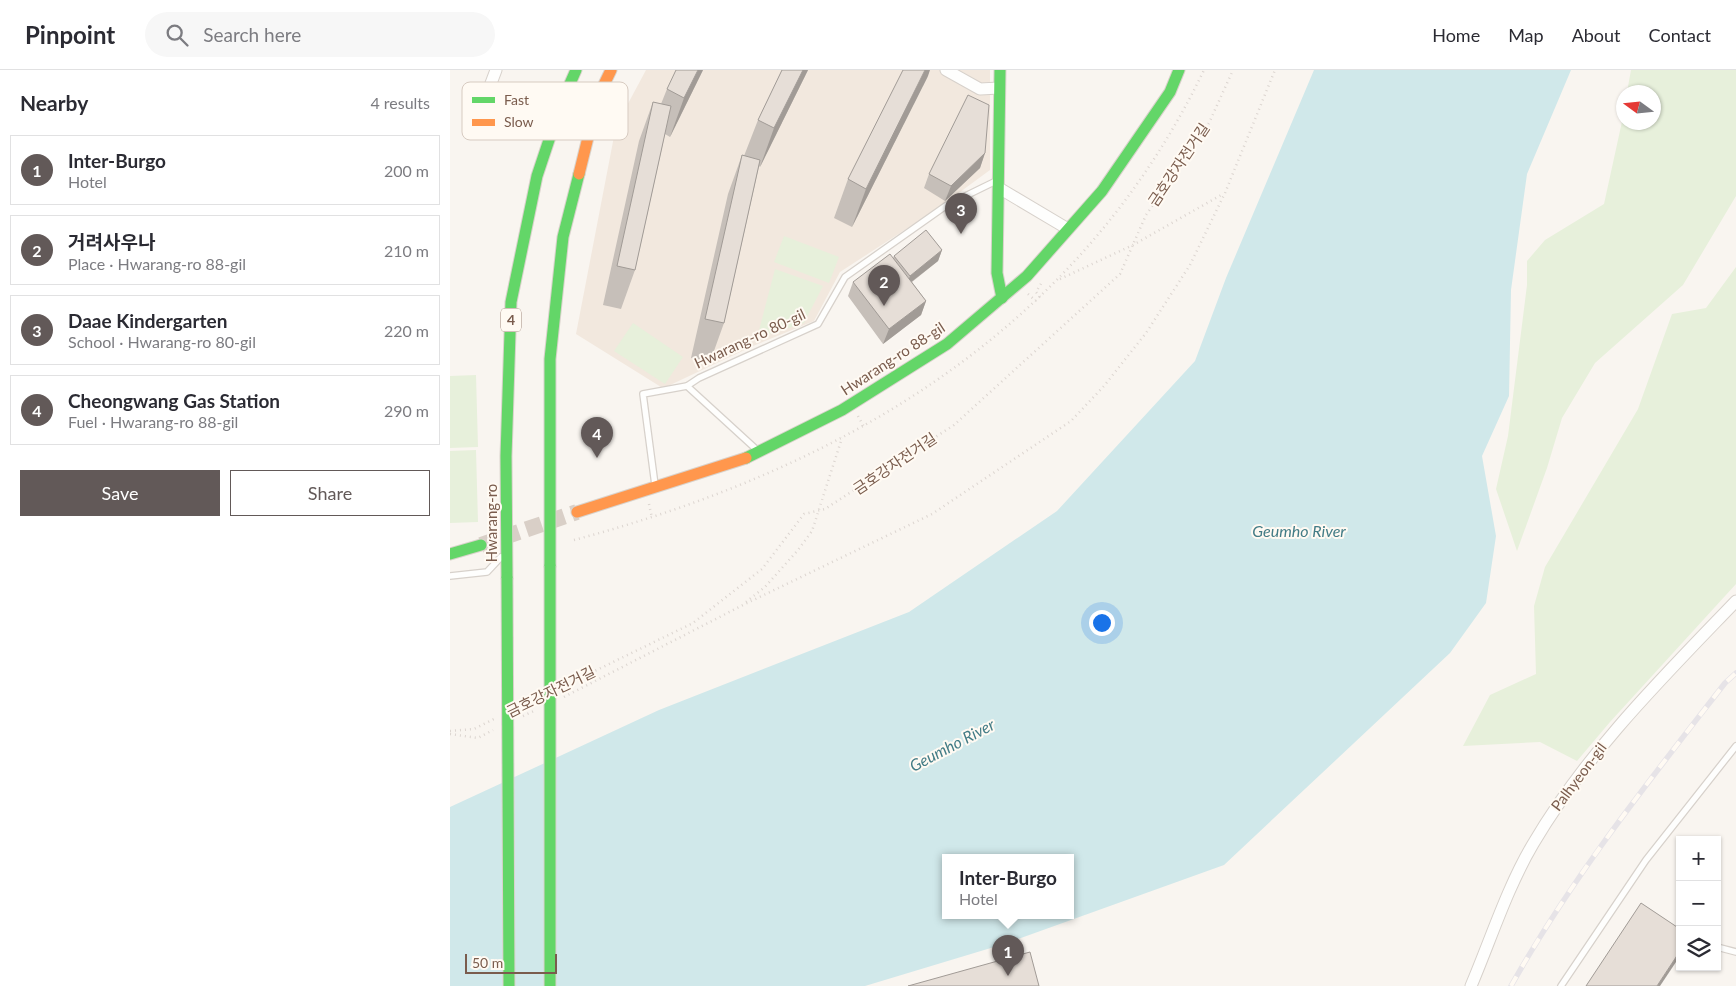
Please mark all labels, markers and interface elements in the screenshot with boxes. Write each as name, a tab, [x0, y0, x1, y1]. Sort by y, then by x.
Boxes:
search box	[145, 12, 495, 57]
text: Pinpoint	[25, 20, 115, 49]
icon: search	[163, 21, 191, 49]
text: Search here	[203, 23, 301, 46]
text: Home	[1432, 24, 1480, 46]
text: Map	[1508, 24, 1544, 46]
text: About	[1572, 24, 1621, 46]
text: Contact	[1649, 24, 1711, 46]
legend	[462, 82, 628, 140]
north arrow	[1616, 85, 1661, 130]
text: Nearby	[20, 90, 88, 115]
text: Fast	[504, 91, 529, 108]
text: 4 results	[370, 93, 430, 112]
text: Slow	[504, 113, 534, 130]
street label: 금호강자전거길	[1144, 119, 1213, 210]
text: Inter-Burgo	[68, 149, 166, 172]
text: 1	[32, 161, 42, 180]
text: 200 m	[384, 161, 429, 180]
text: Hotel	[68, 172, 107, 191]
pin: 3	[945, 193, 977, 234]
text: 거려사우나	[68, 230, 155, 253]
text: 2	[32, 241, 42, 260]
text: 210 m	[384, 241, 429, 260]
text: Place · Hwarang-ro 88-gil	[68, 254, 246, 273]
pin: 2	[868, 265, 900, 306]
street label: Hwarang-ro 80-gil	[691, 304, 808, 372]
road number: 4	[501, 308, 521, 332]
text: Daae Kindergarten	[68, 309, 227, 332]
street label: Hwarang-ro 88-gil	[837, 318, 948, 399]
text: 3	[32, 321, 42, 340]
text: 220 m	[384, 321, 429, 340]
text: School · Hwarang-ro 80-gil	[68, 332, 256, 351]
text: Cheongwang Gas Station	[68, 389, 280, 412]
text: 4	[32, 401, 42, 420]
text: 290 m	[384, 401, 429, 420]
text: Fuel · Hwarang-ro 88-gil	[68, 412, 238, 431]
pin: 4	[581, 417, 613, 458]
street label: 금호강자전거길	[849, 429, 940, 498]
button: Save	[20, 470, 220, 516]
button: Share	[230, 470, 430, 516]
street label: Hwarang-ro	[482, 484, 500, 562]
water label: Geumho River	[1252, 521, 1346, 540]
your location	[1089, 610, 1115, 636]
street label: 금호강자전거길	[503, 662, 598, 720]
water label: Geumho River	[906, 714, 998, 775]
street label: Palhyeon-gil	[1547, 739, 1610, 814]
map controls	[1676, 836, 1721, 971]
button: +	[1676, 836, 1721, 881]
popup	[942, 854, 1074, 919]
text: Inter-Burgo	[959, 866, 1057, 889]
button: −	[1676, 881, 1721, 926]
text: Hotel	[959, 889, 998, 908]
button: layers	[1676, 926, 1721, 971]
pin: 1	[992, 935, 1024, 976]
scale bar	[465, 951, 558, 974]
text: 50 m	[472, 954, 503, 971]

